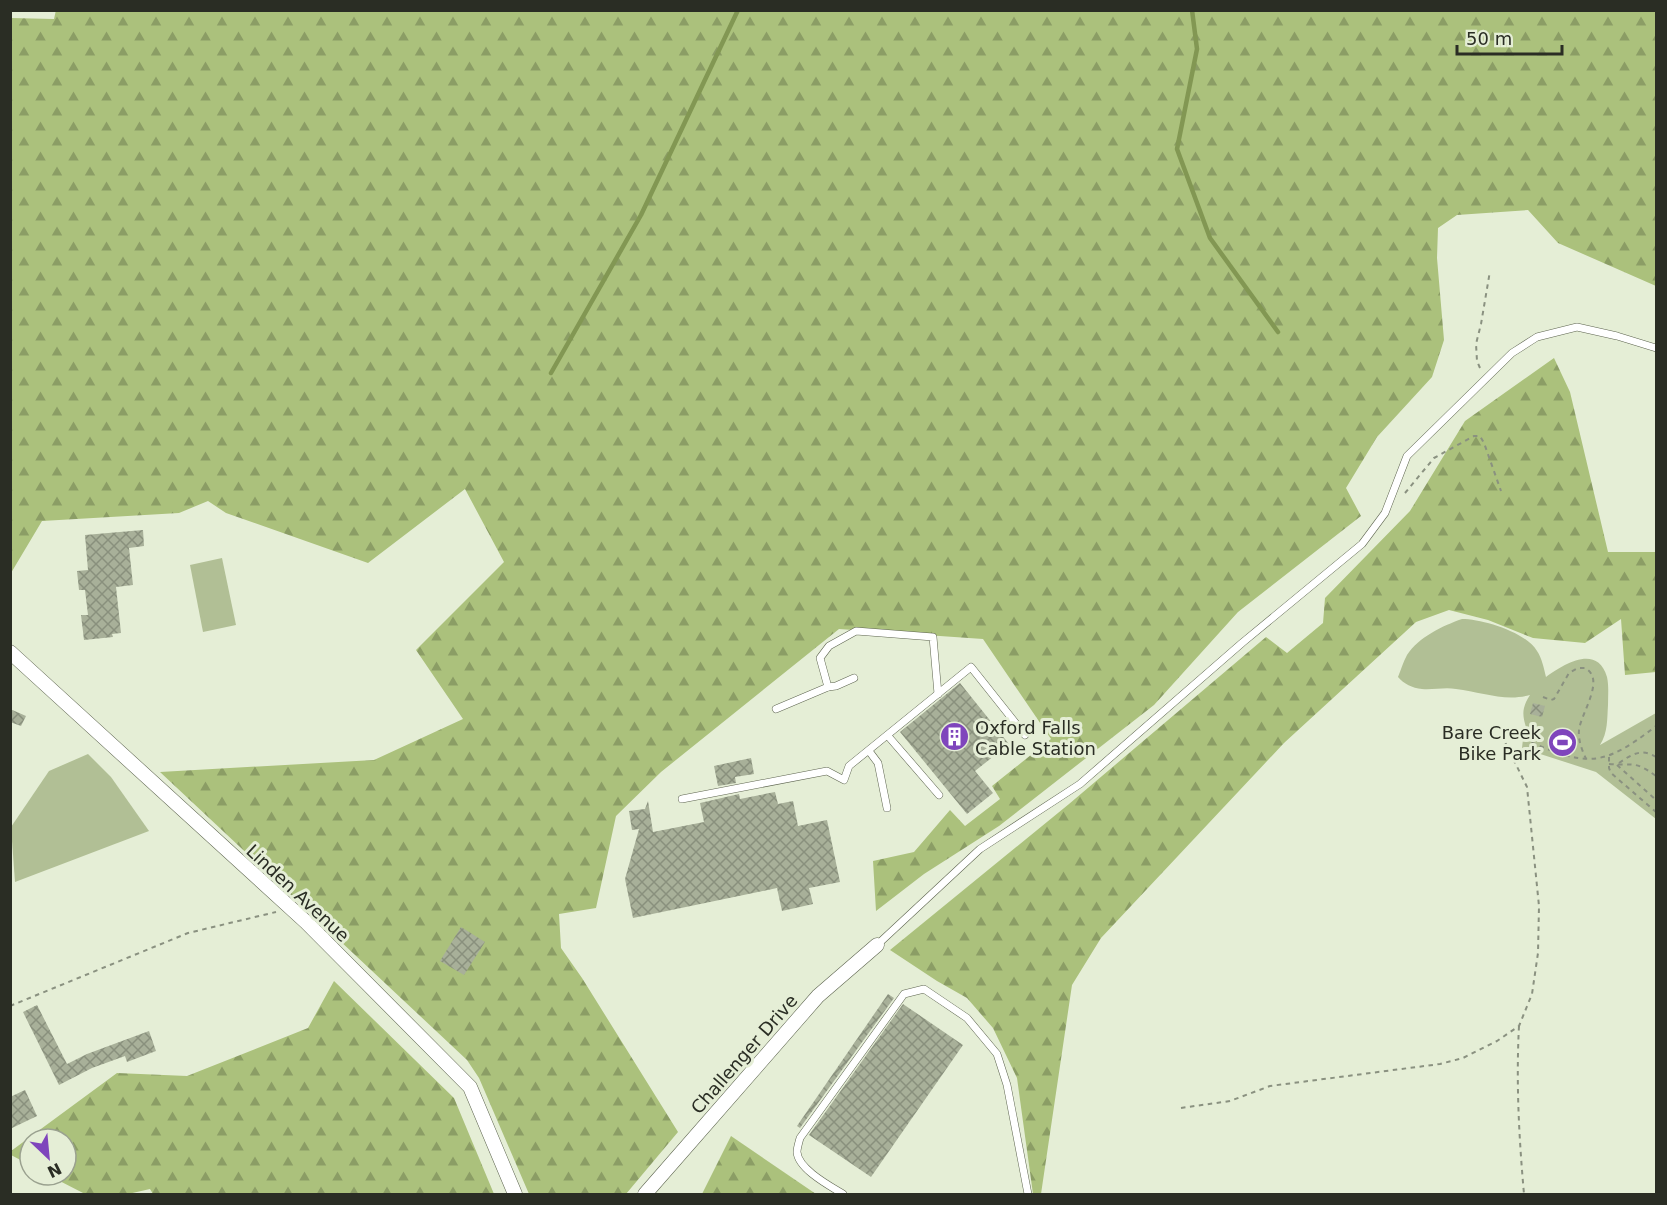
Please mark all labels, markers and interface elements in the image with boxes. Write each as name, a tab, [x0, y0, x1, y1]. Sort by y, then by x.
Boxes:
scale bar	[1457, 18, 1562, 56]
text: 50 m	[1466, 28, 1512, 49]
place label: Oxford Falls Cable Station	[975, 717, 1096, 759]
building icon: Oxford Falls Cable Station	[938, 721, 970, 753]
place label: Bare Creek Bike Park	[1442, 722, 1542, 764]
sports icon: Bare Creek Bike Park	[1546, 726, 1578, 758]
street label: Linden Avenue	[242, 840, 354, 946]
street label: Challenger Drive	[687, 990, 801, 1118]
north arrow	[18, 1127, 78, 1187]
text: N	[44, 1159, 65, 1182]

